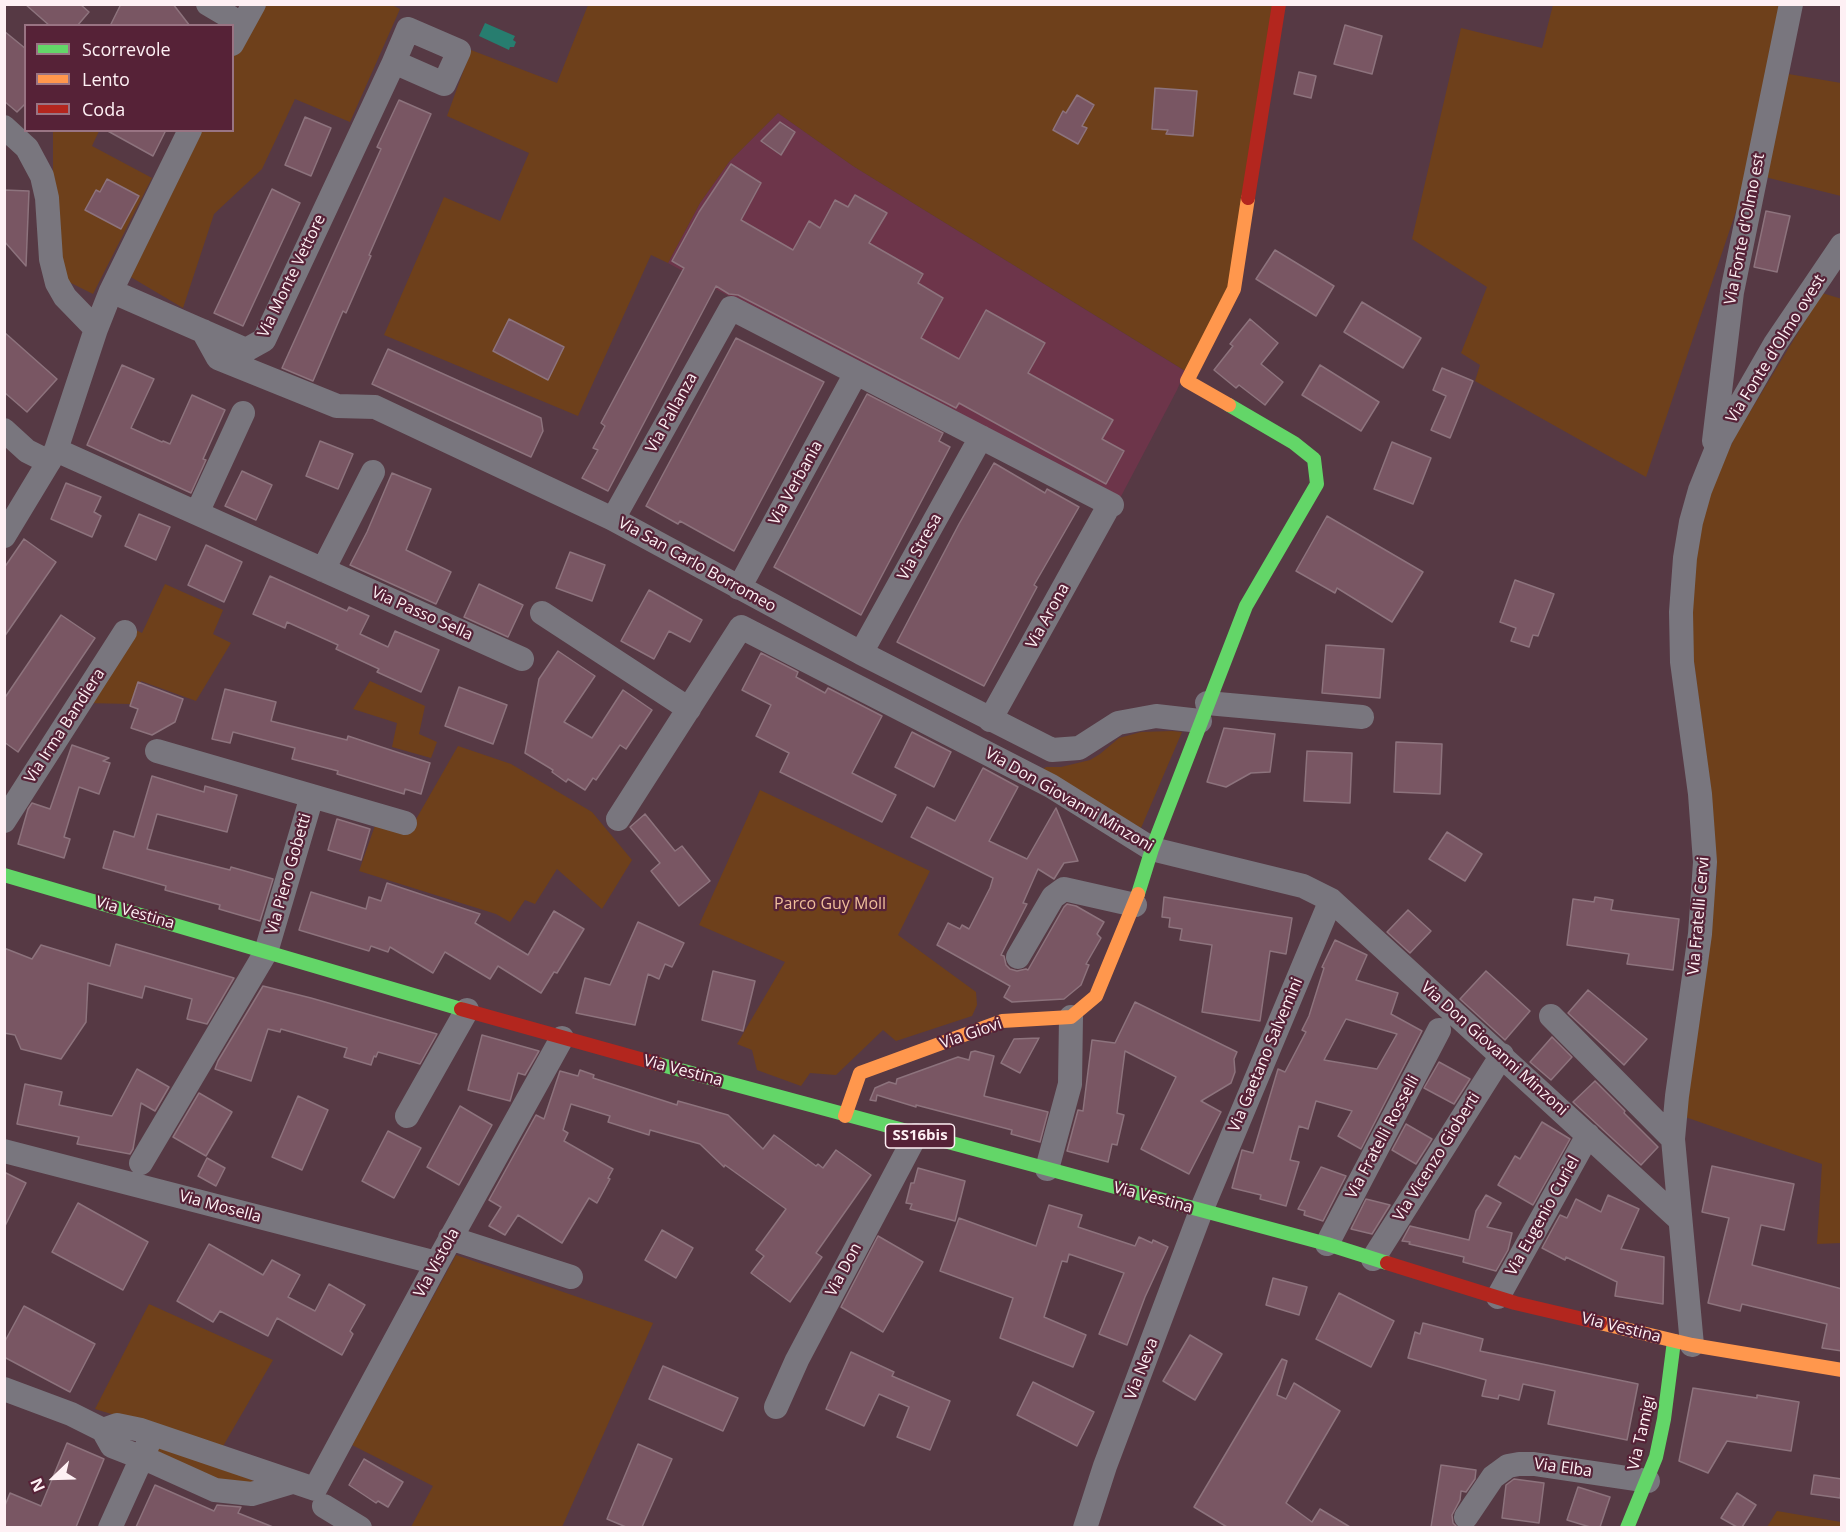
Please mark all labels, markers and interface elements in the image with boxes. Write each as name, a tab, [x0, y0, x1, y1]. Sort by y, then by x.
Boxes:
legend	[24, 24, 234, 132]
text: Scorrevole	[82, 37, 171, 61]
text: Lento	[82, 67, 130, 91]
text: Coda	[82, 97, 125, 121]
street label: Via Fonte d'Olmo est	[1721, 152, 1769, 306]
street label: Via Monte Vettore	[254, 211, 330, 341]
street label: Via Fonte d'Olmo ovest	[1722, 271, 1830, 427]
street label: Via Pallanza	[642, 370, 702, 456]
street label: Via Verbania	[765, 438, 827, 528]
street label: Via Stresa	[894, 510, 946, 584]
street label: Via San Carlo Borromeo	[615, 514, 779, 616]
street label: Via Arona	[1022, 580, 1074, 652]
street label: Via Passo Sella	[368, 583, 476, 645]
street label: Via Irma Bandiera	[21, 665, 109, 787]
street label: Via Don Giovanni Minzoni	[981, 744, 1157, 856]
street label: Via Piero Gobetti	[263, 811, 315, 937]
street label: Via Fratelli Cervi	[1684, 856, 1714, 976]
street label: Via Vestina	[93, 893, 177, 933]
park label: Parco Guy Moll	[774, 894, 886, 914]
street label: Via Gaetano Salvemini	[1225, 975, 1307, 1135]
street label: Via Don Giovanni Minzoni	[1417, 978, 1571, 1120]
street label: Via Giovi	[938, 1015, 1004, 1053]
street label: Via Vestina	[641, 1051, 725, 1091]
street label: Via Fratelli Rosselli	[1342, 1072, 1424, 1202]
street label: Via Vicenzo Gioberti	[1390, 1089, 1484, 1225]
road number: SS16bis	[886, 1124, 954, 1148]
street label: Via Eugenio Curiel	[1502, 1153, 1584, 1279]
street label: Via Vestina	[1111, 1178, 1195, 1218]
street label: Via Mosella	[177, 1187, 263, 1227]
street label: Via Vistola	[410, 1225, 464, 1301]
street label: Via Don	[822, 1240, 866, 1300]
street label: Via Vestina	[1579, 1309, 1663, 1347]
street label: Via Neva	[1121, 1335, 1163, 1403]
street label: Via Tamigi	[1624, 1394, 1660, 1472]
north arrow	[24, 1448, 84, 1508]
street label: Via Elba	[1533, 1454, 1593, 1482]
text: N	[25, 1475, 50, 1495]

